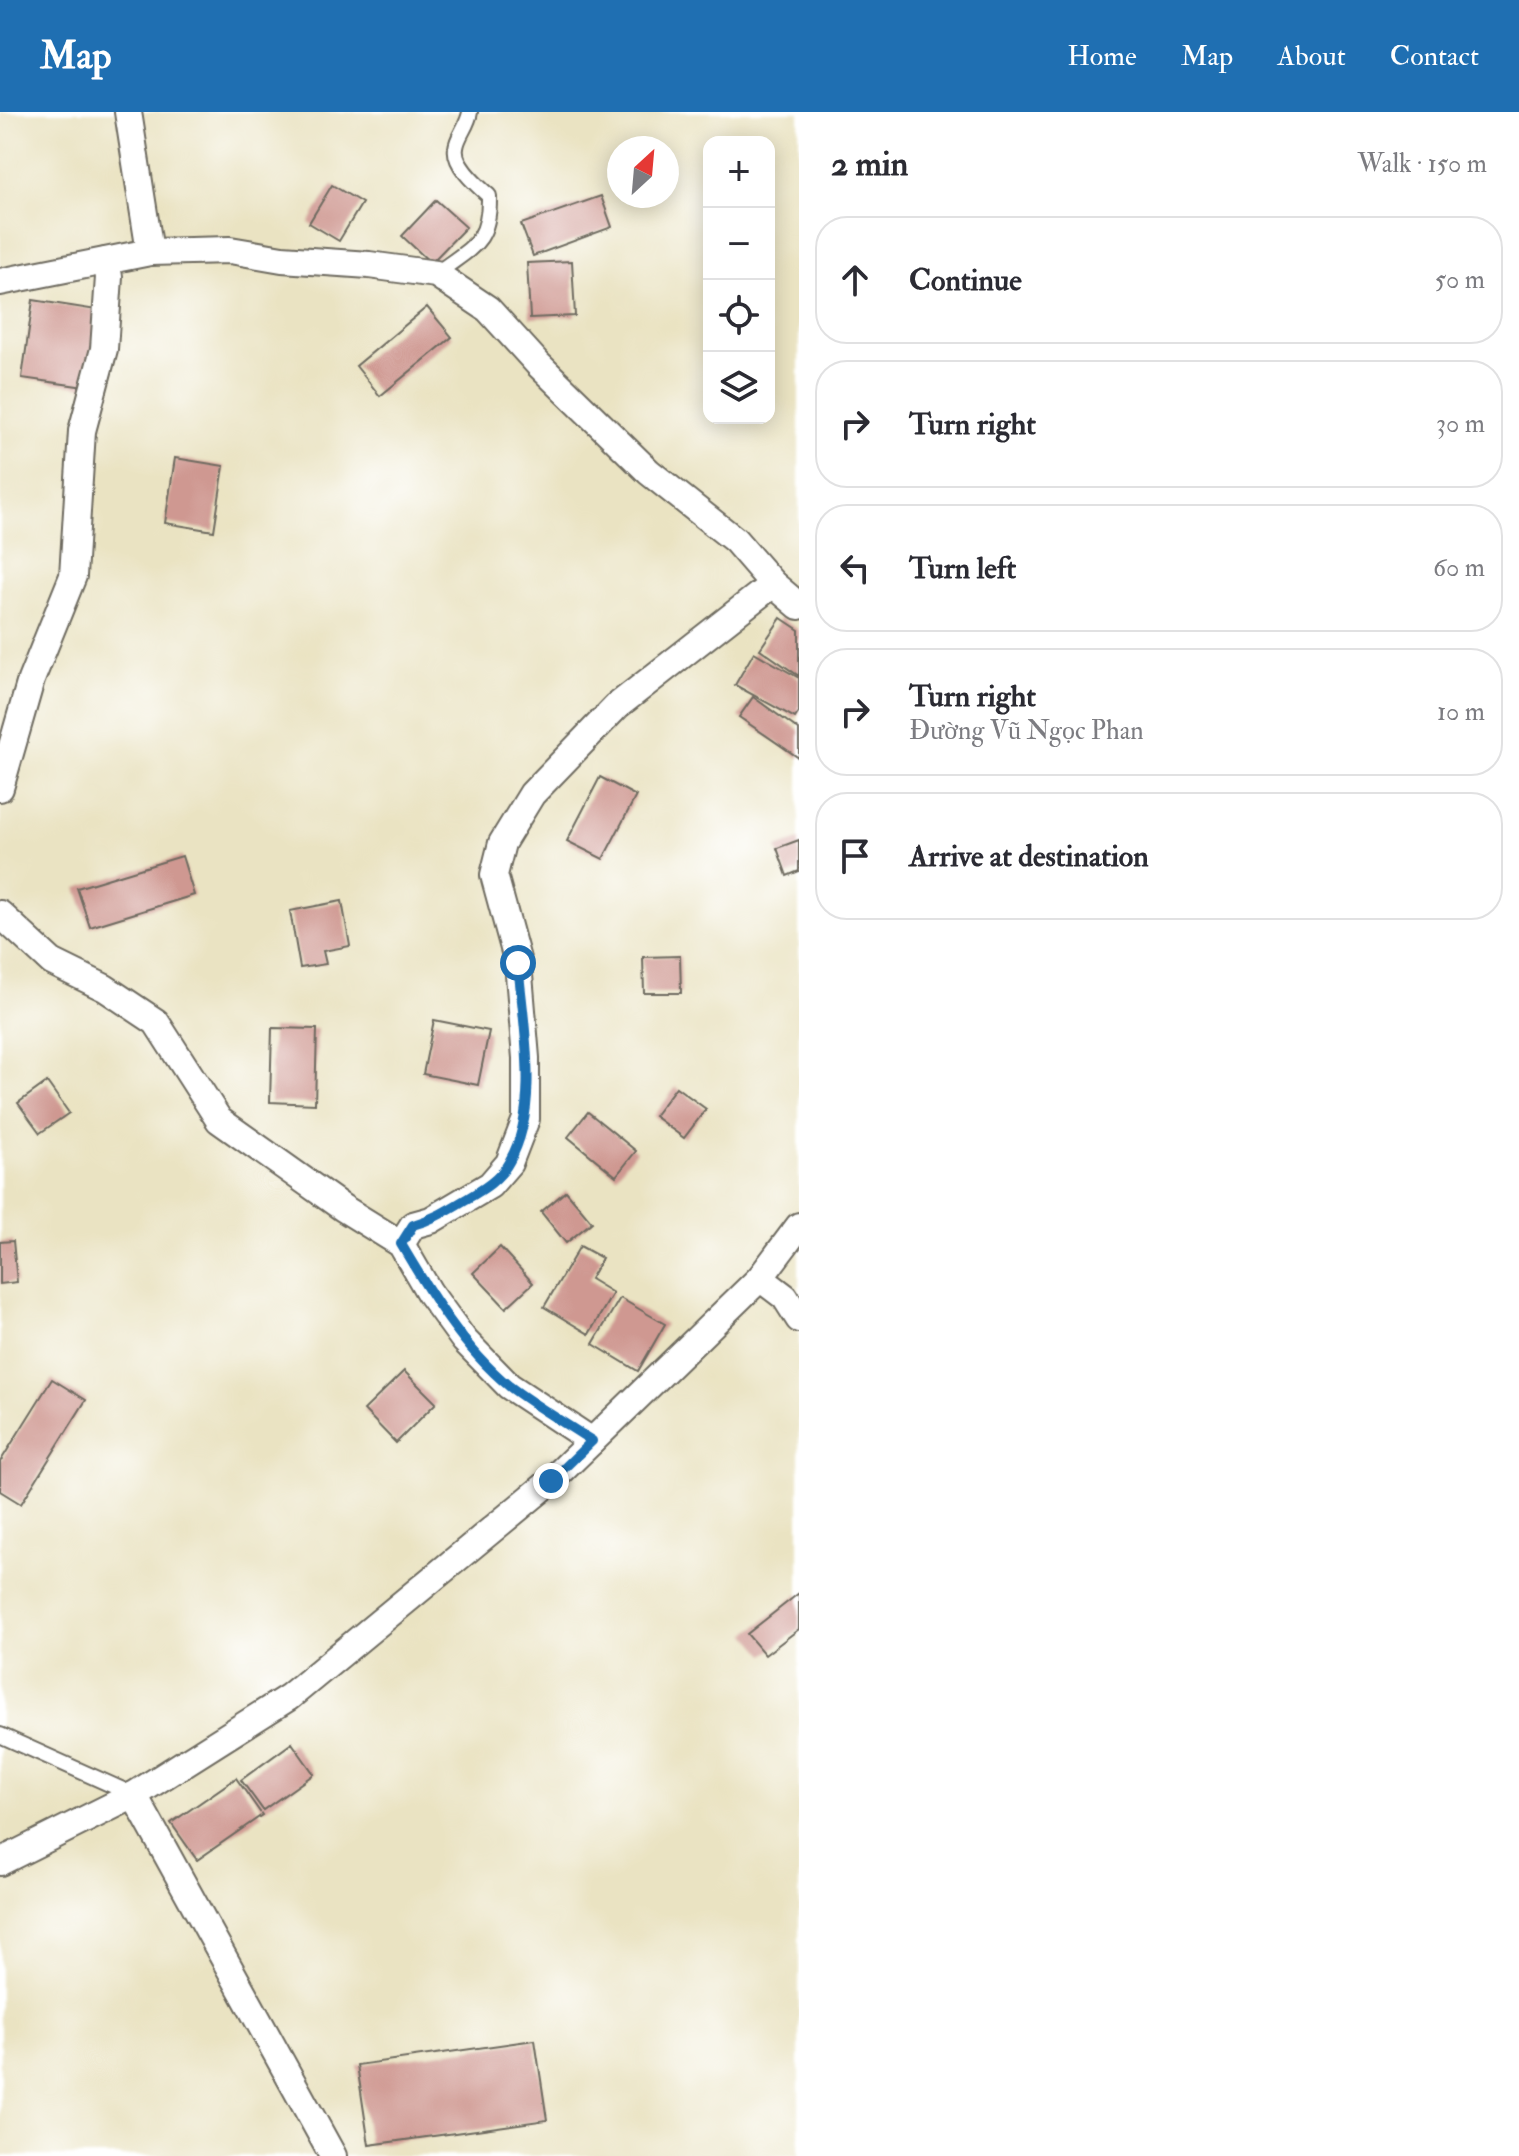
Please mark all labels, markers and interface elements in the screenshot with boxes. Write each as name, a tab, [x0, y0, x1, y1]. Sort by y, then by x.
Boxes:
text: Map	[40, 32, 111, 80]
text: Home	[1067, 39, 1137, 74]
text: Map	[1181, 39, 1233, 74]
text: About	[1277, 39, 1346, 74]
text: Contact	[1390, 39, 1479, 74]
north arrow	[607, 136, 679, 208]
map controls	[703, 136, 775, 424]
button: +	[703, 136, 775, 208]
text: 2 min	[831, 143, 908, 186]
text: Walk · 150 m	[1358, 148, 1487, 180]
button: −	[703, 208, 775, 280]
icon: ahead	[833, 258, 877, 302]
text: Continue	[909, 262, 1022, 299]
text: 50 m	[1435, 264, 1485, 296]
button: locate	[703, 280, 775, 352]
button: layers	[703, 352, 775, 424]
icon: right	[833, 402, 877, 446]
text: Turn right	[909, 406, 1036, 443]
text: 30 m	[1436, 408, 1485, 440]
icon: left	[833, 546, 877, 590]
text: Turn left	[909, 550, 1016, 587]
text: 60 m	[1433, 552, 1485, 584]
text: Turn right	[909, 678, 1036, 715]
icon: right	[833, 690, 877, 734]
text: 10 m	[1437, 696, 1485, 728]
text: Đường Vũ Ngọc Phan	[909, 715, 1144, 747]
icon: arrive	[833, 834, 877, 878]
text: Arrive at destination	[909, 838, 1149, 875]
route start	[500, 945, 536, 981]
route end	[533, 1463, 569, 1499]

